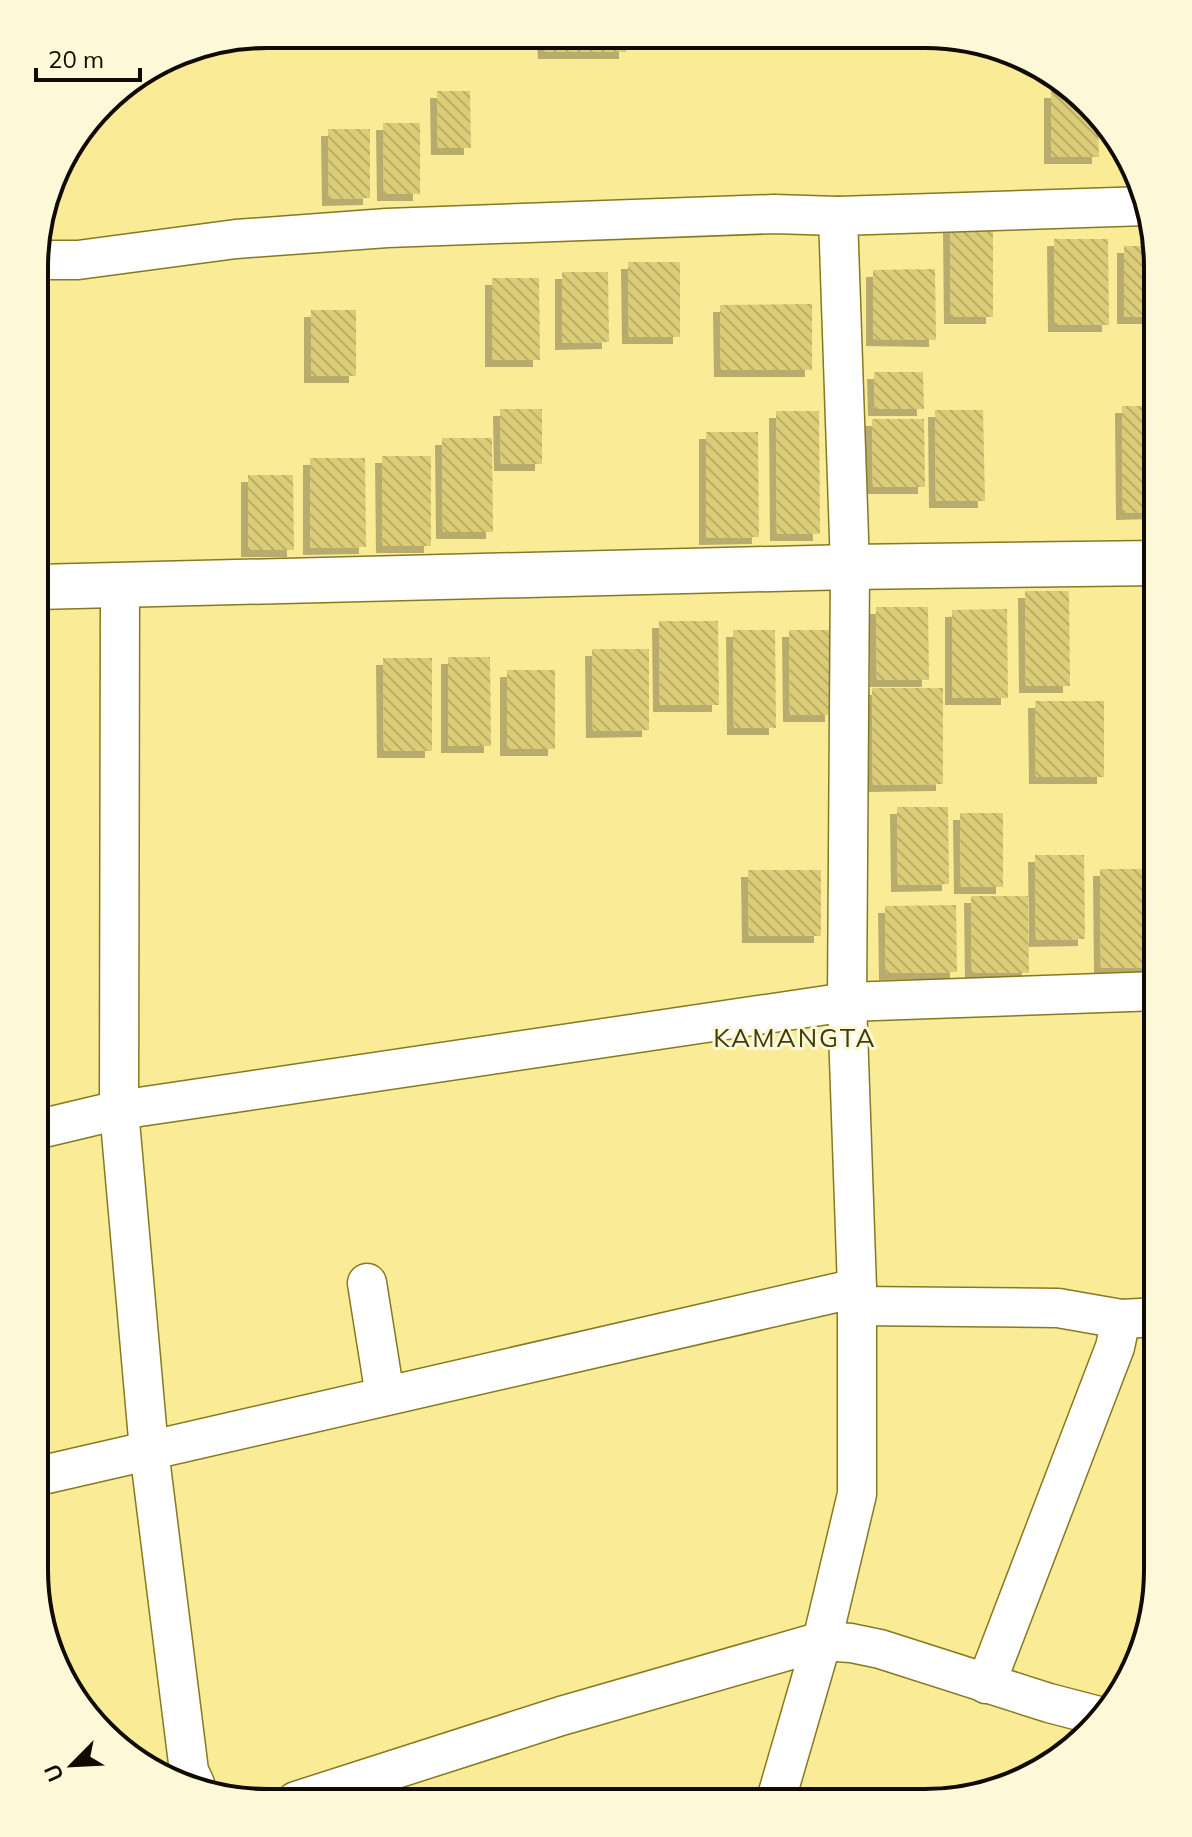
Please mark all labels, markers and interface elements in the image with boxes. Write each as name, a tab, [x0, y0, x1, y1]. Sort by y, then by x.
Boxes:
scale bar	[36, 32, 140, 82]
text: 20 m	[48, 44, 104, 74]
district label: KAMANGTA	[713, 1021, 877, 1054]
north arrow	[32, 1725, 112, 1805]
text: U	[38, 1760, 70, 1786]

